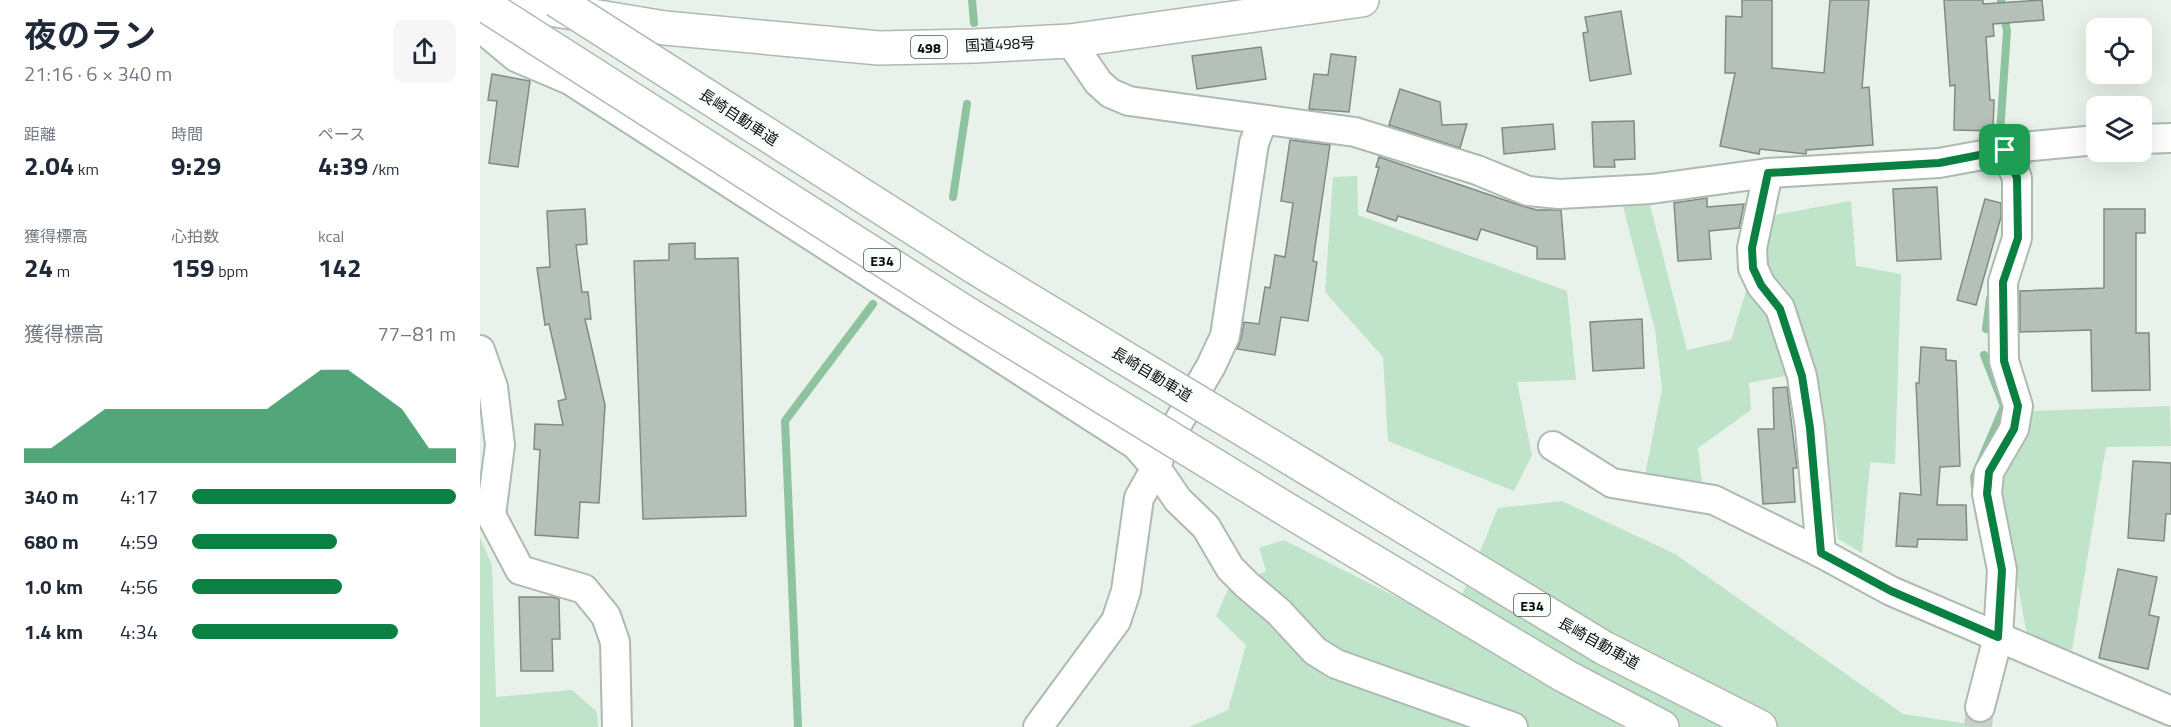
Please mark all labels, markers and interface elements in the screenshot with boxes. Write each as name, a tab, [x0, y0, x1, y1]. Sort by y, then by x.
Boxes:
text: 夜のラン	[24, 10, 156, 60]
map controls	[2086, 18, 2152, 162]
button: locate	[2086, 18, 2152, 84]
button: share	[393, 20, 456, 83]
street label: 国道498号	[964, 31, 1036, 57]
road number: 498	[911, 36, 947, 58]
text: 21:16 · 6 × 340 m	[24, 58, 172, 89]
street label: 長崎自動車道	[695, 83, 783, 151]
button: layers	[2086, 96, 2152, 162]
text: 距離	[24, 122, 56, 146]
text: 時間	[171, 122, 203, 146]
text: ペース	[318, 122, 365, 146]
pin	[1979, 124, 2030, 175]
icon: arrive	[1988, 133, 2021, 166]
text: 2.04	[24, 146, 74, 185]
text: 9:29	[171, 146, 221, 185]
text: 4:39	[318, 146, 368, 185]
text: km	[74, 157, 99, 181]
text: /km	[368, 157, 400, 181]
text: 獲得標高	[24, 224, 88, 248]
text: 心拍数	[171, 224, 219, 248]
text: kcal	[318, 224, 344, 248]
text: 24	[24, 248, 53, 287]
text: 159	[171, 248, 215, 287]
text: 142	[318, 248, 362, 287]
road number: E34	[864, 249, 900, 271]
text: m	[53, 259, 70, 283]
text: bpm	[215, 259, 248, 283]
text: 獲得標高	[24, 318, 104, 349]
text: 77–81 m	[377, 318, 456, 349]
street label: 長崎自動車道	[1107, 341, 1197, 407]
text: 340 m	[24, 481, 79, 512]
text: 4:17	[120, 481, 158, 512]
text: 680 m	[24, 526, 79, 557]
text: 4:59	[120, 526, 158, 557]
text: 1.0 km	[24, 571, 83, 602]
text: 4:56	[120, 571, 158, 602]
road number: E34	[1514, 594, 1550, 616]
street label: 長崎自動車道	[1554, 611, 1644, 675]
text: 1.4 km	[24, 616, 83, 647]
text: 4:34	[120, 616, 158, 647]

